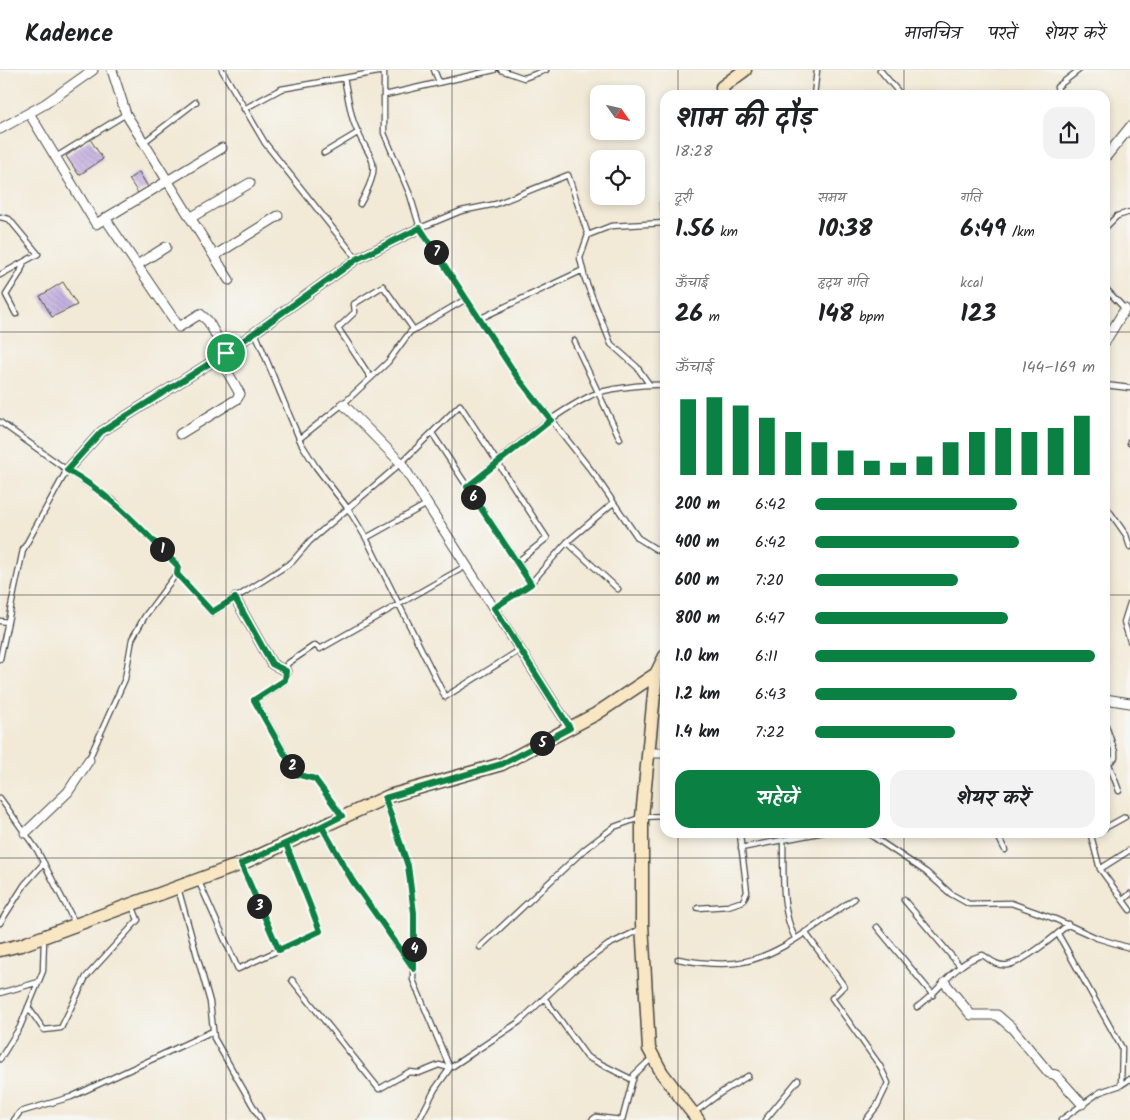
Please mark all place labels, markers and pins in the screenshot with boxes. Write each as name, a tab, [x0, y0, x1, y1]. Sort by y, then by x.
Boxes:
pin: 7	[424, 240, 448, 264]
pin	[205, 332, 247, 374]
pin: 6	[460, 484, 486, 510]
pin: 1	[150, 536, 174, 562]
pin: 5	[530, 730, 554, 756]
pin: 2	[280, 754, 304, 778]
pin: 3	[246, 894, 272, 918]
pin: 4	[402, 936, 426, 962]

